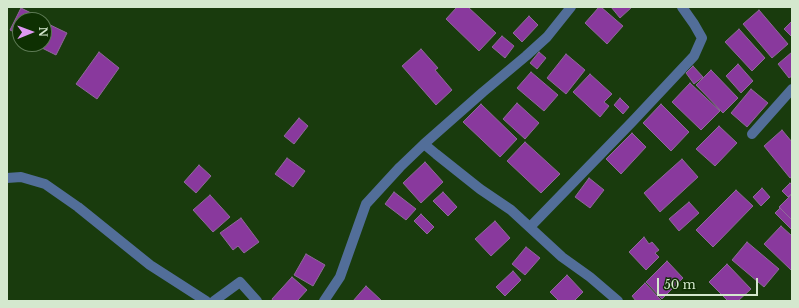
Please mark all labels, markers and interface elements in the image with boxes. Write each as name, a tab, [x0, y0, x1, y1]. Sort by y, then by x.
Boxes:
north arrow	[12, 12, 52, 52]
text: N	[36, 27, 50, 37]
scale bar	[659, 270, 760, 296]
text: 50 m	[664, 277, 696, 292]

